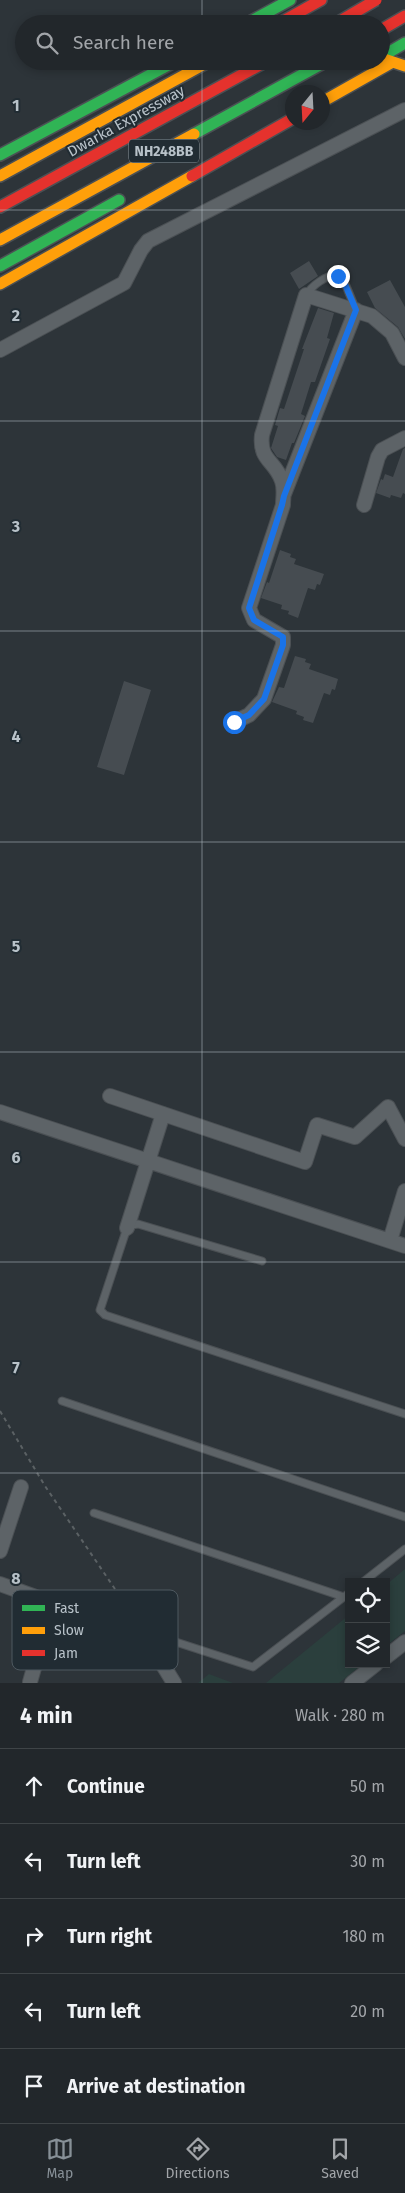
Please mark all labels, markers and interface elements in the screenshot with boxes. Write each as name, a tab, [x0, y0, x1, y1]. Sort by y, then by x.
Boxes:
search box	[15, 15, 390, 70]
icon: search	[33, 29, 61, 57]
text: Search here	[73, 31, 174, 54]
street label: Dwarka Expressway	[64, 81, 188, 161]
north arrow	[285, 85, 330, 130]
text: 1	[12, 96, 20, 115]
road number: NH248BB	[129, 140, 199, 162]
route end	[327, 265, 350, 288]
text: 2	[12, 306, 20, 325]
text: 3	[11, 517, 20, 536]
route start	[223, 711, 246, 734]
text: 4	[11, 727, 21, 746]
text: 5	[12, 937, 21, 956]
text: 6	[11, 1148, 21, 1167]
text: 7	[12, 1358, 20, 1377]
text: 8	[11, 1569, 21, 1588]
map controls	[345, 1578, 390, 1668]
button: locate	[345, 1578, 390, 1623]
legend	[12, 1590, 178, 1670]
text: Fast	[54, 1600, 80, 1617]
text: Slow	[54, 1622, 84, 1639]
button: layers	[345, 1623, 390, 1668]
text: Jam	[54, 1645, 78, 1662]
text: 4 min	[20, 1703, 73, 1729]
text: Walk · 280 m	[295, 1706, 385, 1725]
icon: ahead	[20, 1772, 48, 1800]
text: Continue	[67, 1775, 145, 1798]
text: 50 m	[350, 1777, 385, 1796]
icon: left	[20, 1847, 48, 1875]
text: Turn left	[67, 1850, 141, 1873]
text: 30 m	[350, 1852, 385, 1871]
icon: right	[20, 1922, 48, 1950]
text: Turn right	[67, 1925, 152, 1948]
text: 180 m	[342, 1927, 385, 1946]
icon: left	[20, 1997, 48, 2025]
text: Turn left	[67, 2000, 141, 2023]
text: 20 m	[350, 2002, 385, 2021]
icon: arrive	[20, 2072, 48, 2100]
text: Arrive at destination	[67, 2075, 246, 2098]
tab: Map	[46, 2135, 74, 2182]
tab: Directions	[165, 2135, 230, 2182]
tab: Saved	[321, 2135, 359, 2182]

